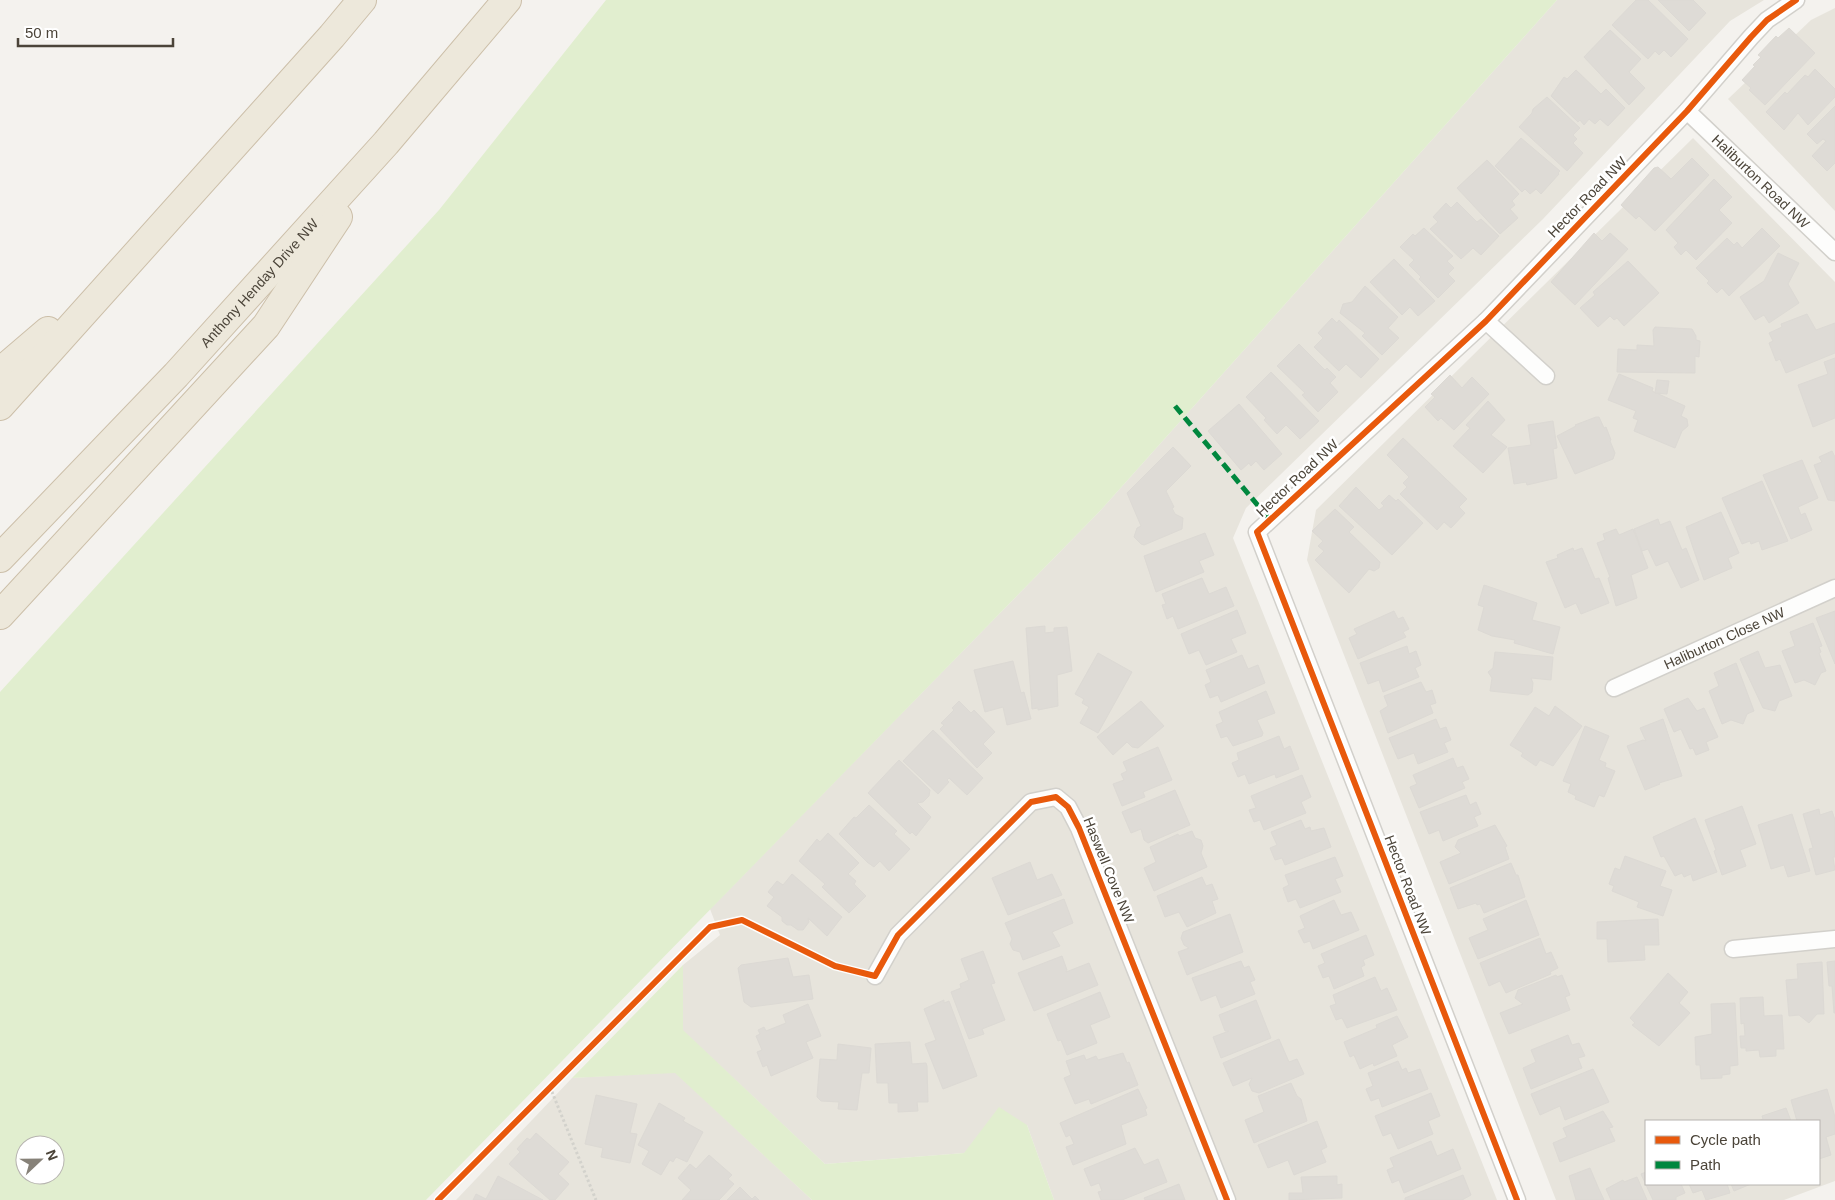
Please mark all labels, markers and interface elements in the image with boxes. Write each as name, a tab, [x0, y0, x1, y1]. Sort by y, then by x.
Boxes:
scale bar	[18, 15, 172, 47]
text: 50 m	[25, 24, 58, 41]
street label: Haliburton Road NW	[1709, 131, 1813, 232]
street label: Hector Road NW	[1544, 153, 1630, 241]
street label: Anthony Henday Drive NW	[197, 215, 322, 350]
street label: Hector Road NW	[1253, 436, 1342, 520]
street label: Haliburton Close NW	[1661, 604, 1788, 672]
street label: Haswell Cove NW	[1080, 815, 1138, 926]
street label: Hector Road NW	[1382, 833, 1435, 938]
legend	[1645, 1120, 1820, 1185]
text: Cycle path	[1690, 1131, 1761, 1148]
north arrow	[15, 1135, 65, 1185]
text: N	[43, 1147, 61, 1163]
text: Path	[1690, 1156, 1721, 1173]

